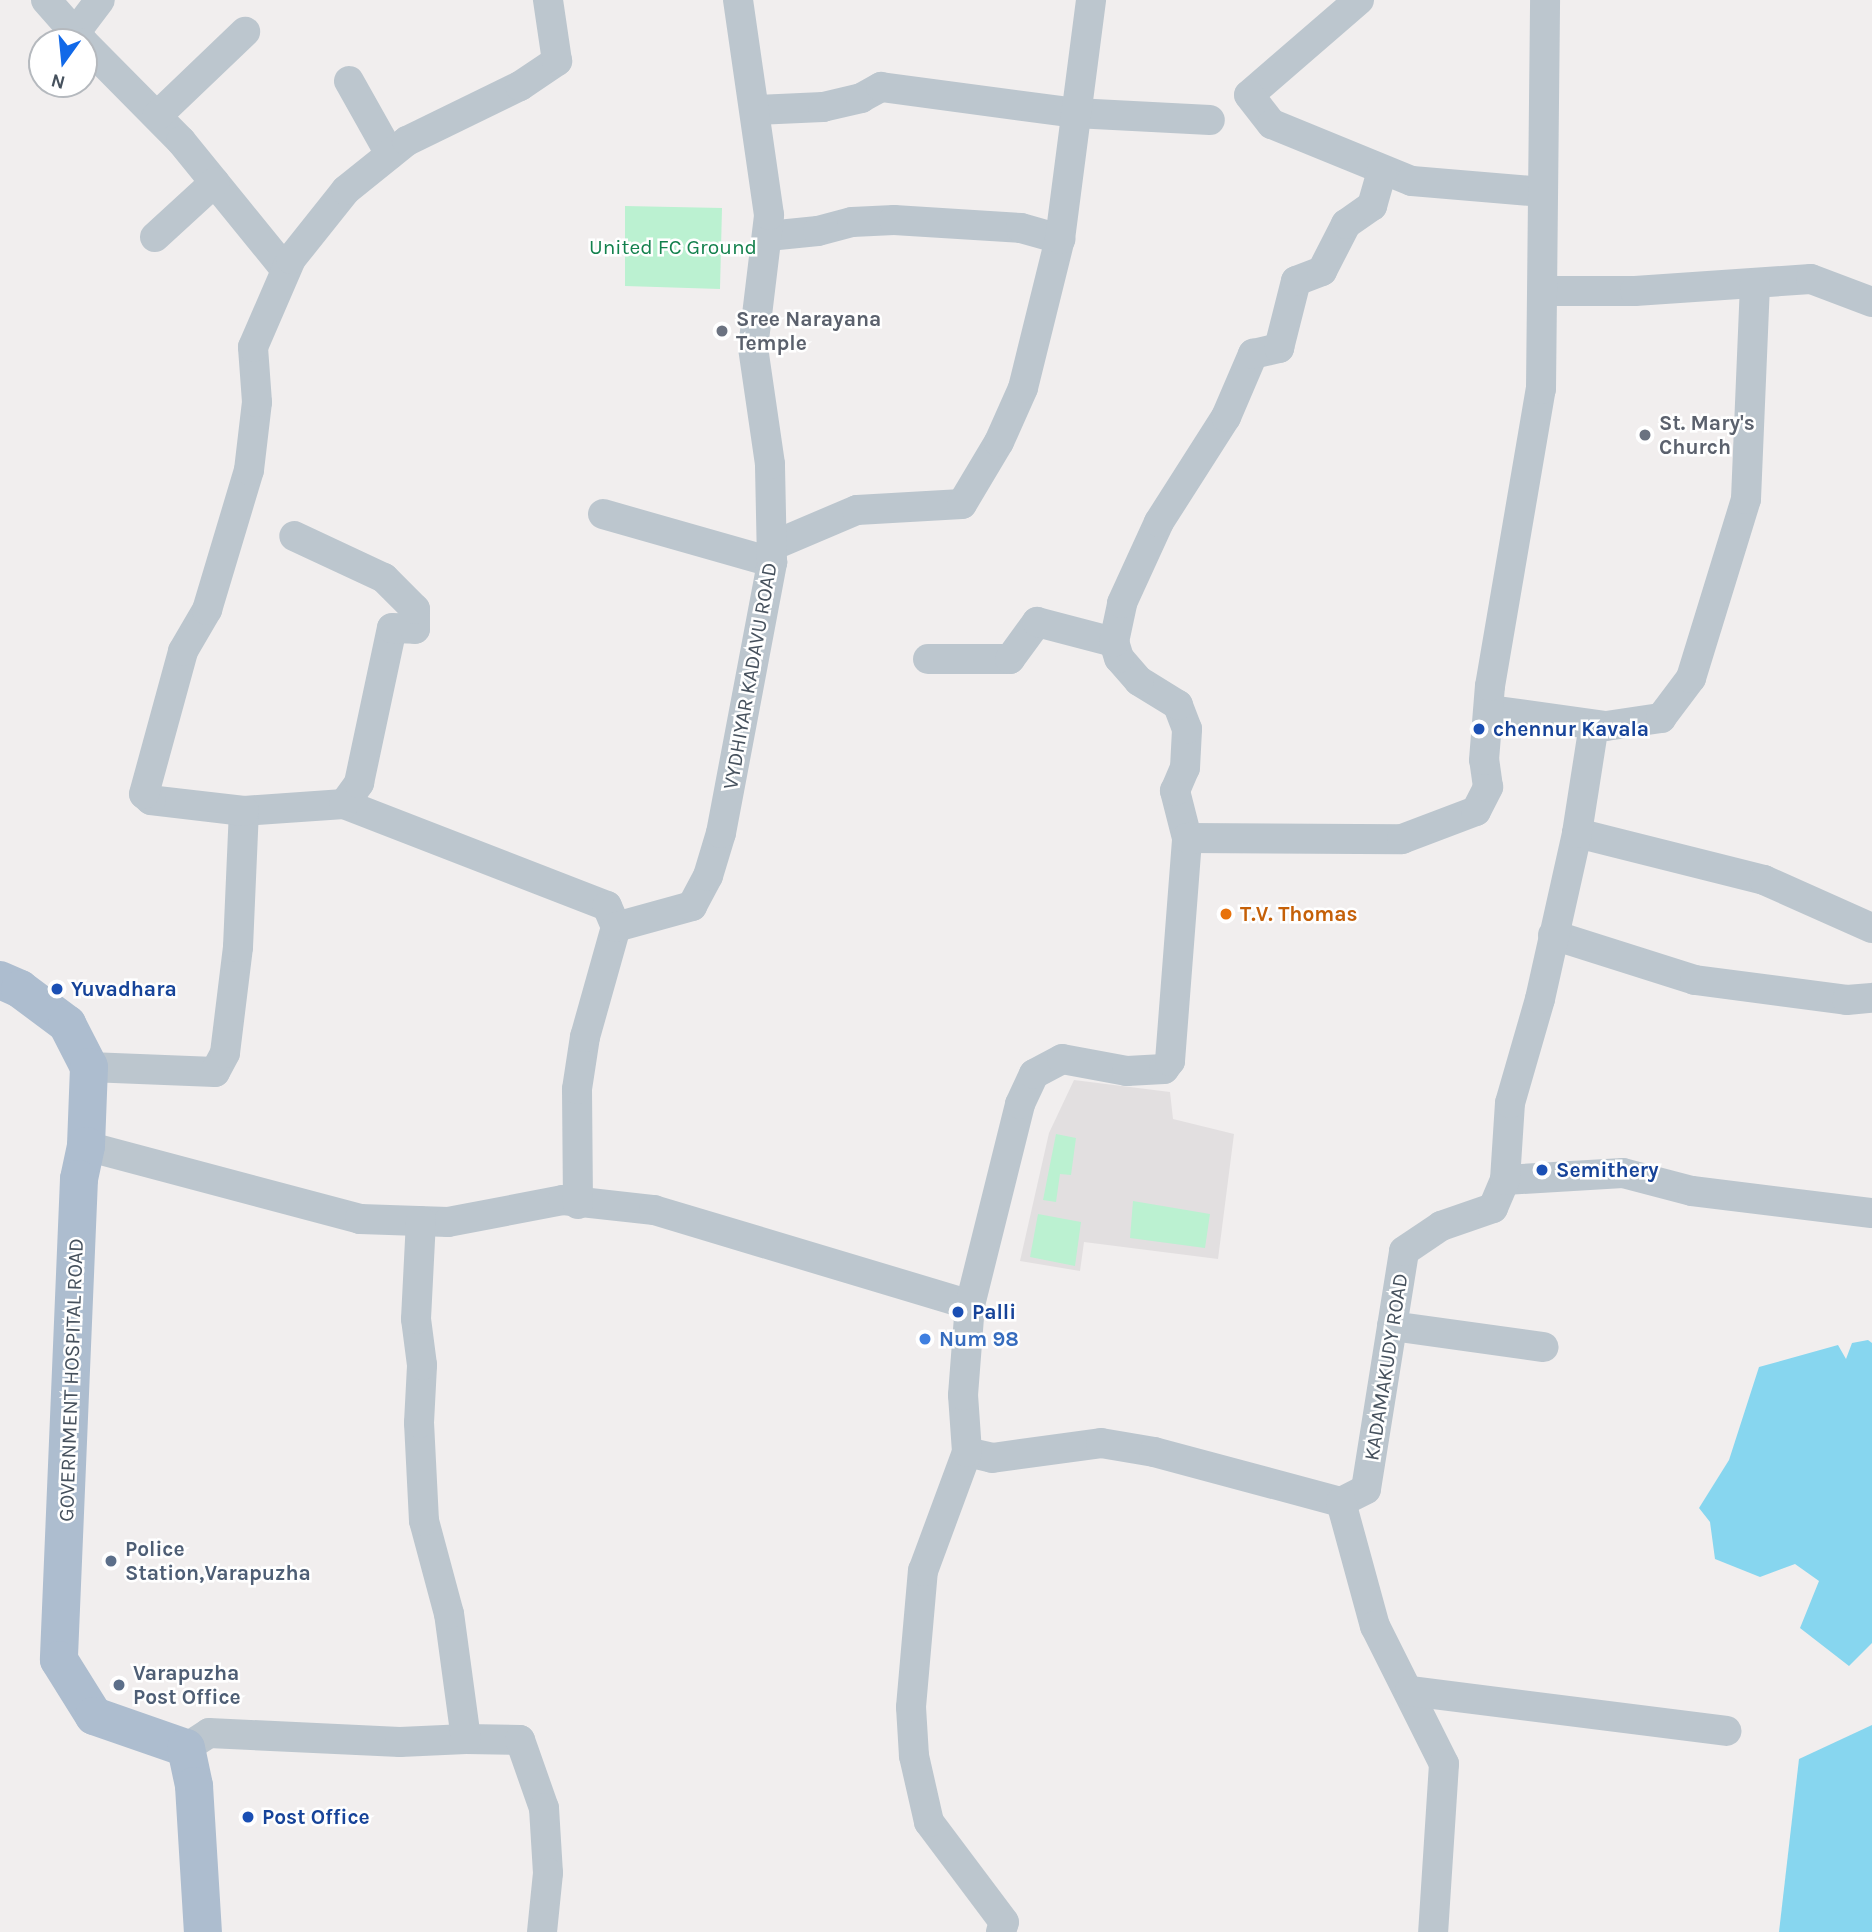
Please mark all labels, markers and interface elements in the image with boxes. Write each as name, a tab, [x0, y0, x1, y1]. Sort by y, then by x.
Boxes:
north arrow	[28, 28, 98, 98]
text: N	[49, 69, 68, 94]
park label: United FC Ground	[589, 234, 757, 260]
place label: Sree Narayana Temple	[736, 306, 881, 356]
marker: Sree Narayana Temple	[714, 323, 730, 339]
place label: St. Mary's Church	[1659, 410, 1755, 460]
marker: St. Mary's Church	[1637, 427, 1653, 443]
street label: VYDHIYAR KADAVU ROAD	[718, 561, 782, 791]
place label: chennur Kavala	[1493, 716, 1649, 742]
marker: chennur Kavala	[1471, 721, 1487, 737]
place label: T.V. Thomas	[1240, 901, 1358, 927]
marker: T.V. Thomas	[1218, 906, 1234, 922]
place label: Yuvadhara	[71, 976, 177, 1002]
marker: Yuvadhara	[49, 981, 65, 997]
place label: Semithery	[1556, 1157, 1659, 1183]
marker: Semithery	[1534, 1162, 1550, 1178]
street label: GOVERNMENT HOSPITAL ROAD	[53, 1238, 89, 1522]
street label: KADAMAKUDY ROAD	[1359, 1272, 1413, 1462]
place label: Palli	[972, 1299, 1016, 1325]
marker: Palli	[950, 1304, 966, 1320]
place label: Num 98	[939, 1326, 1019, 1352]
marker: Num 98	[917, 1331, 933, 1347]
place label: Police Station,Varapuzha	[125, 1536, 311, 1586]
marker: Police Station,Varapuzha	[103, 1553, 119, 1569]
place label: Varapuzha Post Office	[133, 1660, 241, 1710]
marker: Varapuzha Post Office	[111, 1677, 127, 1693]
place label: Post Office	[262, 1804, 370, 1830]
marker: Post Office	[240, 1809, 256, 1825]

